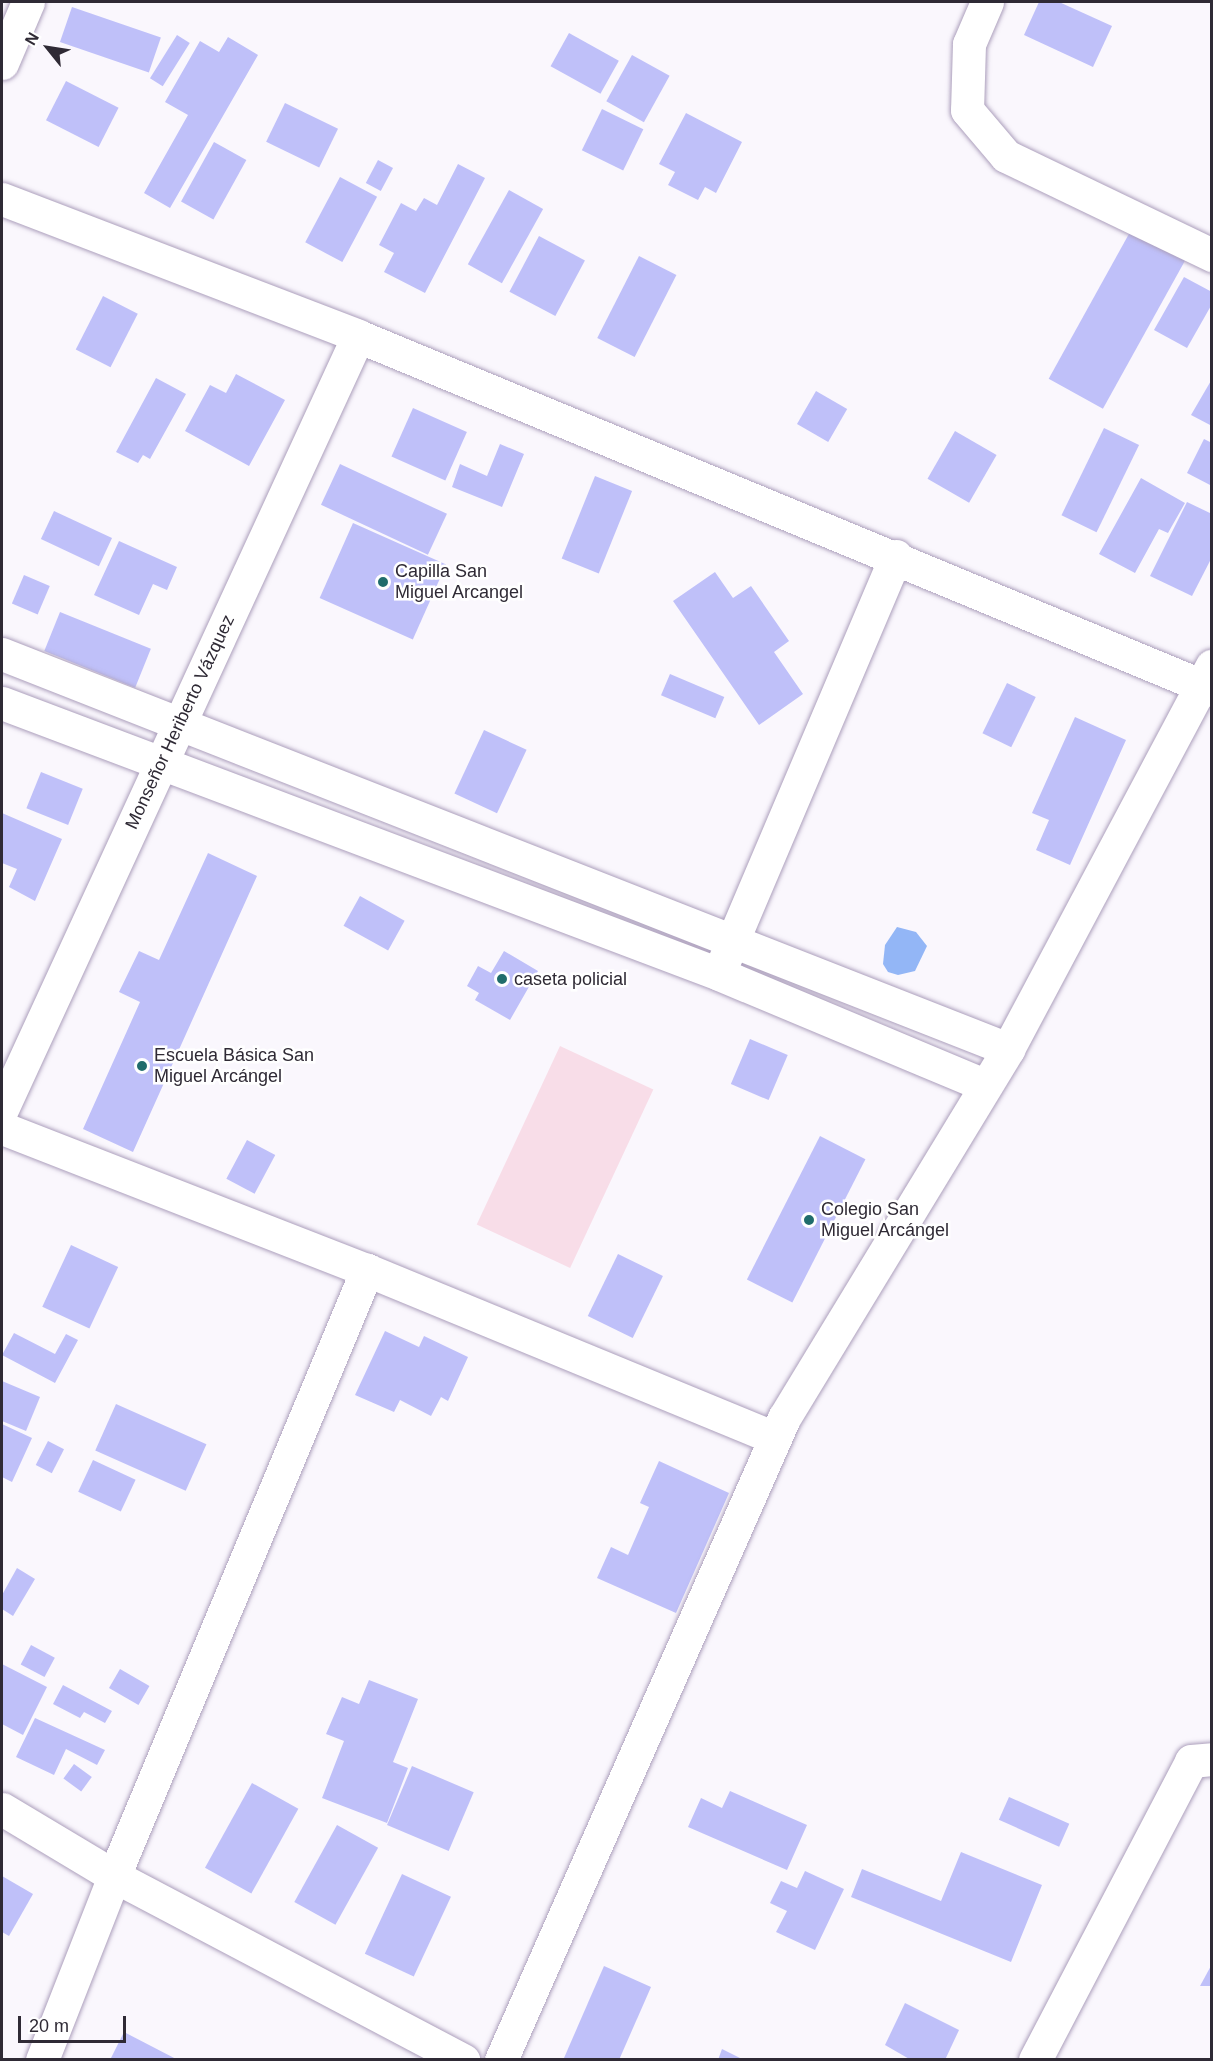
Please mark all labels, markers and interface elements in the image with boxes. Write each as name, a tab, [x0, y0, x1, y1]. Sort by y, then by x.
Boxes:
north arrow	[18, 18, 78, 78]
text: N	[22, 29, 42, 48]
place label: Capilla San Miguel Arcangel	[395, 561, 524, 604]
marker: Capilla San Miguel Arcangel	[376, 575, 390, 589]
street label: Monseñor Heriberto Vázquez	[121, 611, 239, 833]
place label: caseta policial	[514, 968, 627, 990]
marker: caseta policial	[495, 972, 509, 986]
place label: Escuela Básica San Miguel Arcángel	[154, 1045, 314, 1088]
marker: Escuela Básica San Miguel Arcángel	[135, 1059, 149, 1073]
place label: Colegio San Miguel Arcángel	[821, 1199, 950, 1242]
marker: Colegio San Miguel Arcángel	[802, 1213, 816, 1227]
scale bar	[21, 2004, 129, 2042]
text: 20 m	[29, 2016, 69, 2036]

